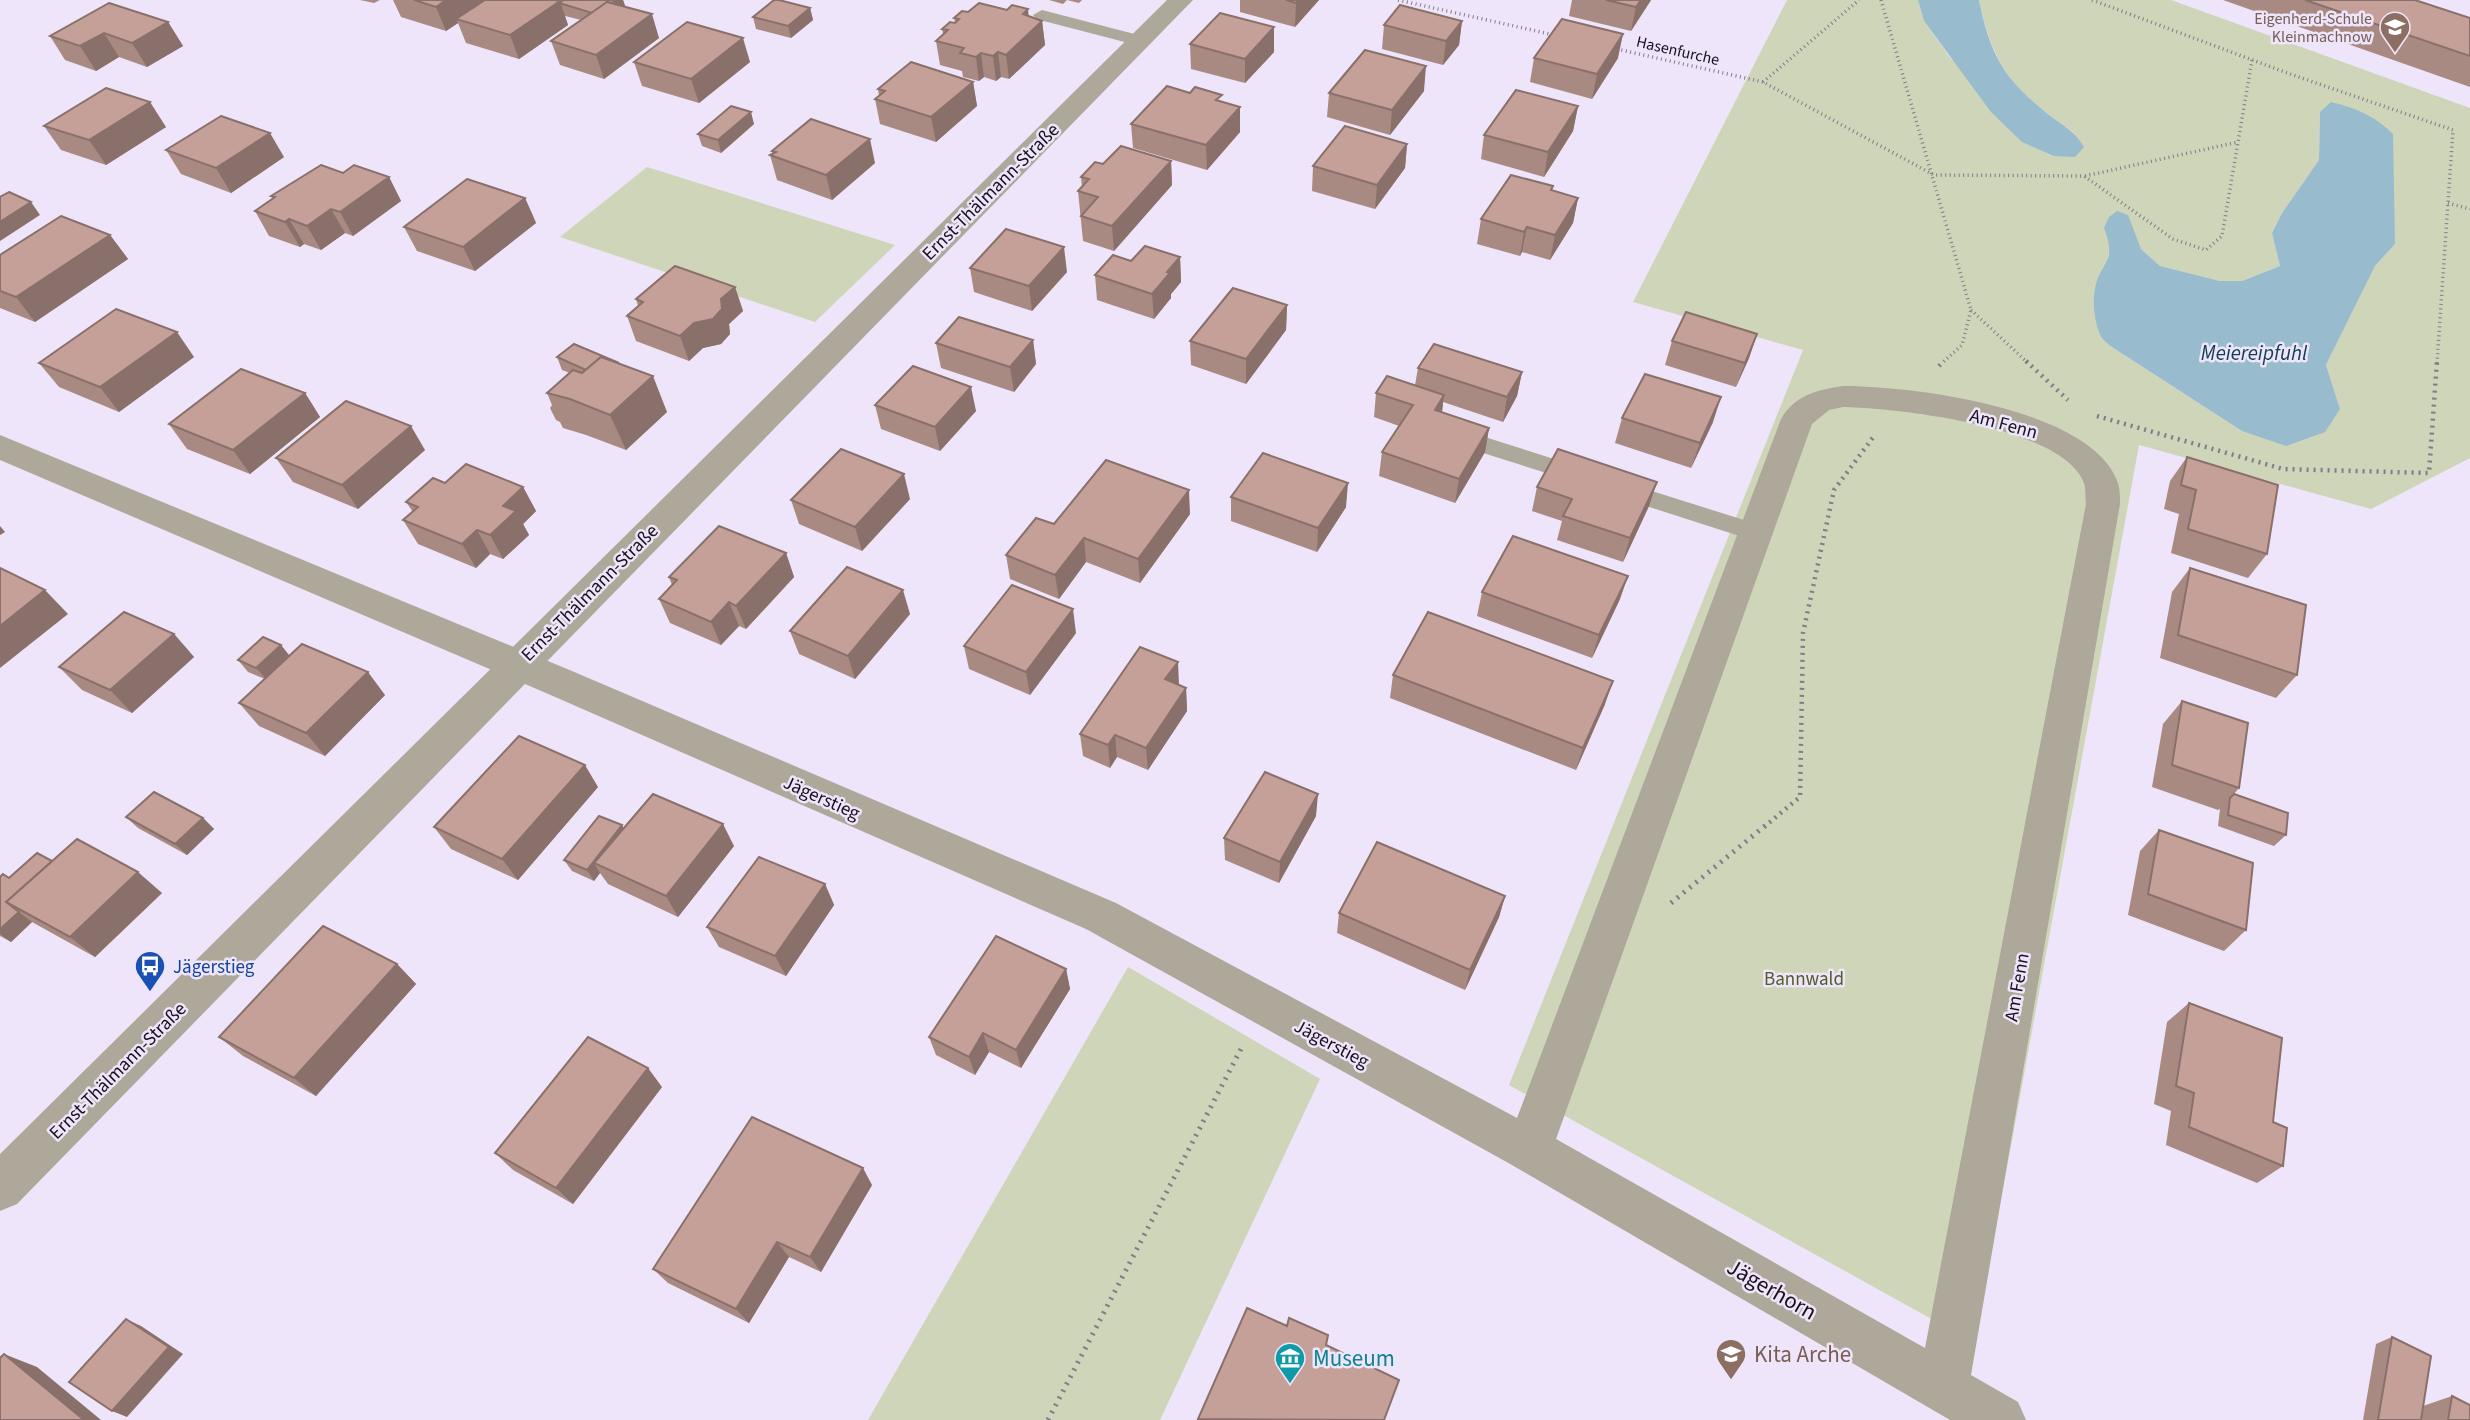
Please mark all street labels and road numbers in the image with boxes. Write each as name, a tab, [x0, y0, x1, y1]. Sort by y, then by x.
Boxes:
street label: Hasenfurche	[1634, 31, 1722, 71]
street label: Ernst-Thälmann-Straße	[916, 117, 1066, 267]
street label: Am Fenn	[1967, 402, 2041, 446]
street label: Ernst-Thälmann-Straße	[515, 518, 665, 668]
street label: Jägerstieg	[779, 769, 864, 827]
street label: Am Fenn	[1998, 951, 2037, 1024]
street label: Ernst-Thälmann-Straße	[43, 996, 193, 1146]
street label: Jägerstieg	[1289, 1013, 1374, 1076]
street label: Jägerhorn	[1721, 1250, 1823, 1328]

